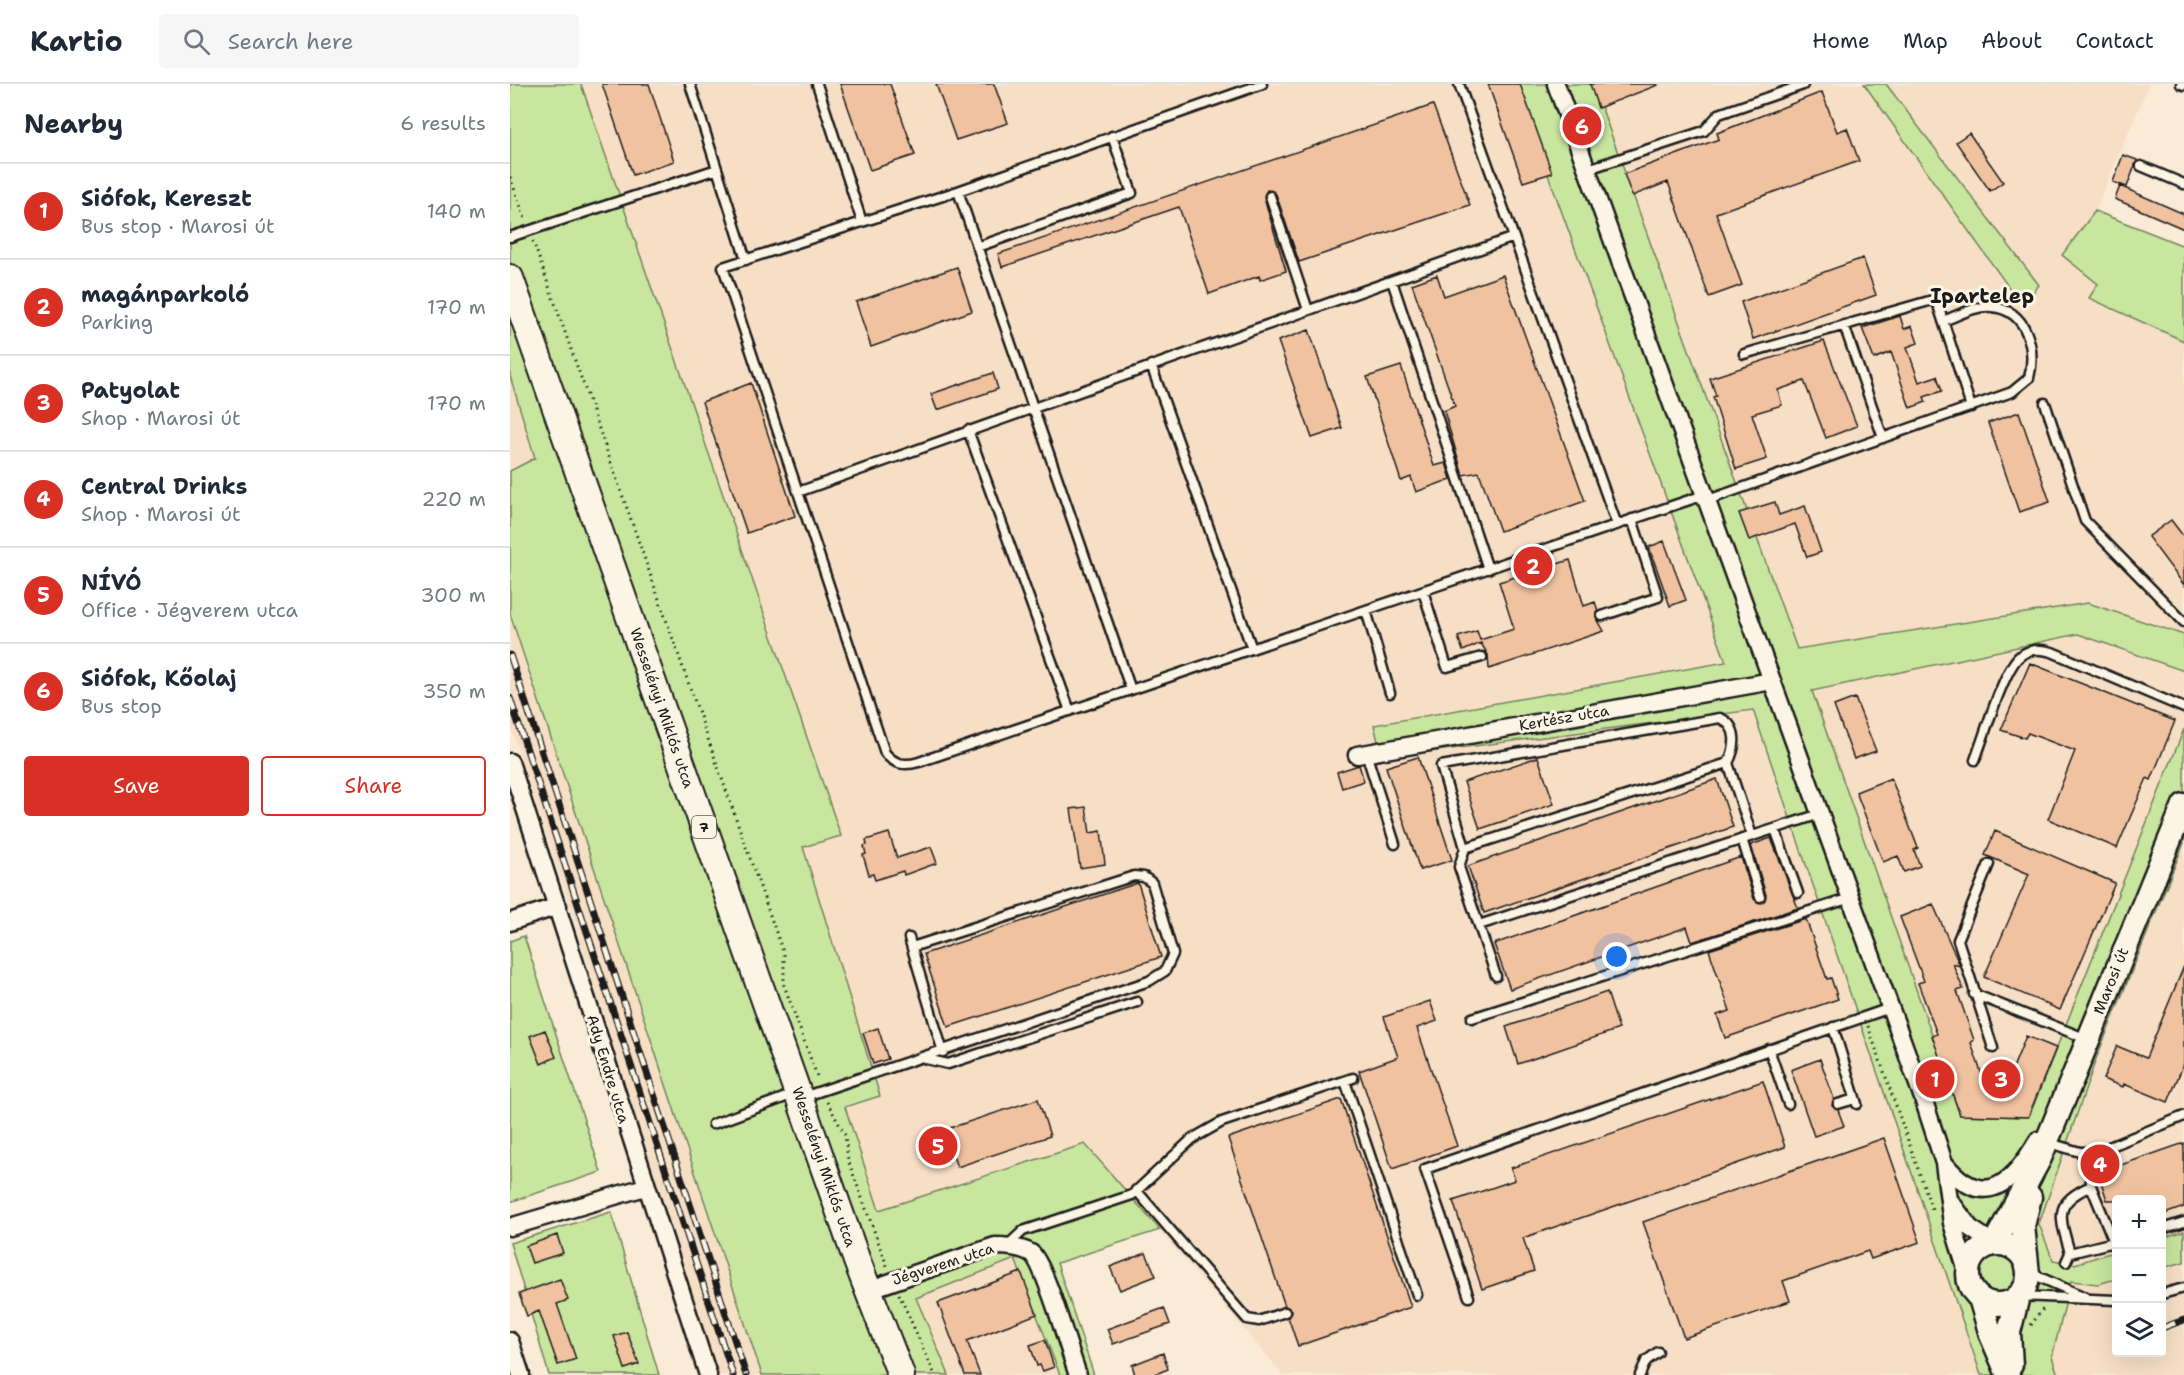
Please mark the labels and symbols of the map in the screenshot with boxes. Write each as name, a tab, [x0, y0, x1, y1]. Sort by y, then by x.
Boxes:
pin: 6	[1562, 104, 1602, 148]
district label: Ipartelep	[1930, 282, 2034, 310]
pin: 2	[1514, 544, 1552, 588]
street label: Wesselényi Miklós utca	[625, 625, 699, 791]
street label: Kertész utca	[1517, 700, 1611, 736]
road number: 7	[692, 816, 716, 838]
your location	[1602, 942, 1631, 971]
street label: Marosi út	[2089, 945, 2133, 1017]
street label: Ady Endre utca	[582, 1012, 634, 1126]
pin: 1	[1916, 1056, 1954, 1102]
pin: 3	[1982, 1056, 2020, 1102]
street label: Wesselényi Miklós utca	[787, 1084, 861, 1250]
pin: 5	[918, 1124, 958, 1168]
pin: 4	[2080, 1142, 2120, 1186]
street label: Jégverem utca	[889, 1238, 997, 1290]

